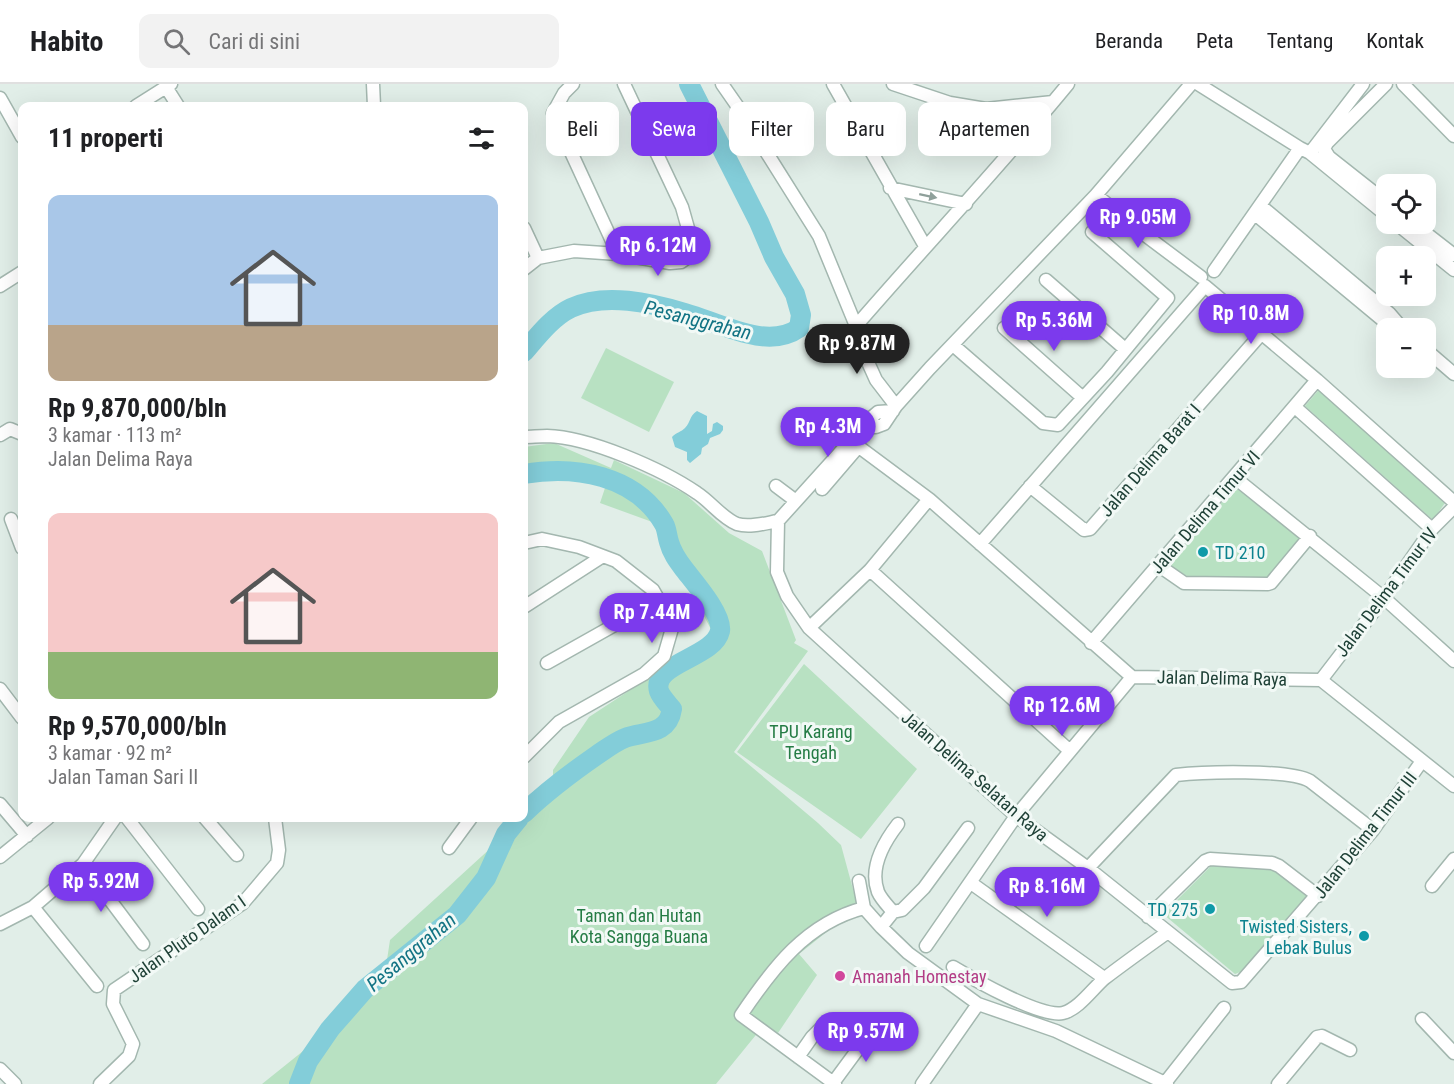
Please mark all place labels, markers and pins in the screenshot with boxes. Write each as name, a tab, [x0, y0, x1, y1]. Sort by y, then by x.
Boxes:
pin: Rp 9.05M	[1076, 198, 1200, 249]
pin: Rp 6.12M	[596, 226, 720, 277]
pin: Rp 10.8M	[1189, 294, 1313, 345]
pin: Rp 5.36M	[992, 301, 1116, 352]
pin: Rp 9.87M	[795, 324, 919, 375]
pin: Rp 4.3M	[773, 407, 883, 458]
place label: TD 210	[1215, 542, 1265, 563]
marker: TD 210	[1196, 545, 1210, 559]
pin: Rp 7.44M	[590, 593, 714, 644]
pin: Rp 12.6M	[1000, 686, 1124, 737]
pin: Rp 5.92M	[39, 862, 163, 913]
pin: Rp 8.16M	[985, 867, 1109, 918]
place label: TD 275	[1148, 899, 1198, 920]
marker: TD 275	[1203, 902, 1217, 916]
place label: Twisted Sisters, Lebak Bulus	[1240, 916, 1352, 958]
marker: Twisted Sisters, Lebak Bulus	[1357, 929, 1371, 943]
place label: Amanah Homestay	[852, 966, 987, 987]
marker: Amanah Homestay	[833, 969, 847, 983]
pin: Rp 9.57M	[804, 1012, 928, 1063]

